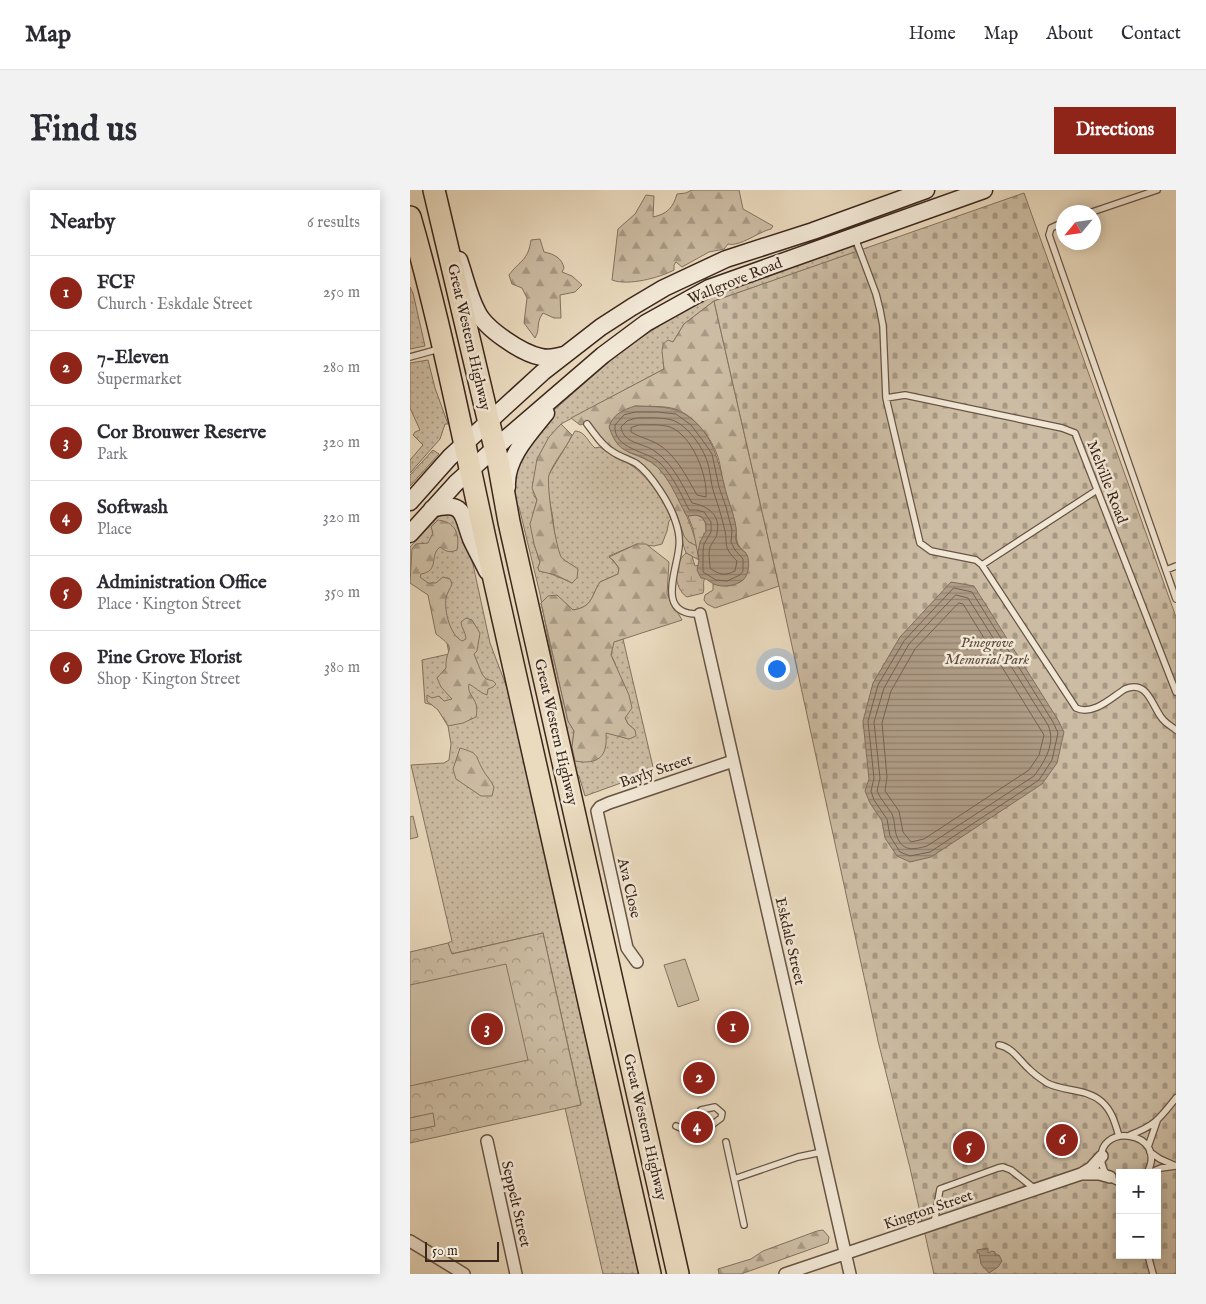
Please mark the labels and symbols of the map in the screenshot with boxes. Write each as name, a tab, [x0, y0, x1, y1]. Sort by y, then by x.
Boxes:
north arrow	[1056, 205, 1101, 250]
street label: Wallgrove Road	[685, 253, 786, 309]
street label: Great Western Highway	[443, 262, 495, 413]
street label: Melville Road	[1082, 438, 1132, 527]
park label: Pinegrove Memorial Park	[945, 633, 1029, 669]
your location	[764, 656, 790, 682]
street label: Great Western Highway	[530, 657, 582, 808]
street label: Bayly Street	[617, 750, 695, 792]
street label: Ava Close	[613, 855, 645, 920]
street label: Eskdale Street	[771, 895, 809, 987]
pin: 1	[717, 1008, 749, 1046]
pin: 3	[471, 1010, 503, 1048]
street label: Great Western Highway	[619, 1052, 671, 1203]
pin: 2	[683, 1059, 715, 1097]
pin: 4	[681, 1108, 713, 1146]
pin: 6	[1046, 1121, 1078, 1159]
pin: 5	[953, 1128, 985, 1166]
street label: Seppelt Street	[497, 1159, 535, 1249]
street label: Kington Street	[881, 1186, 975, 1234]
scale bar	[425, 1239, 499, 1262]

